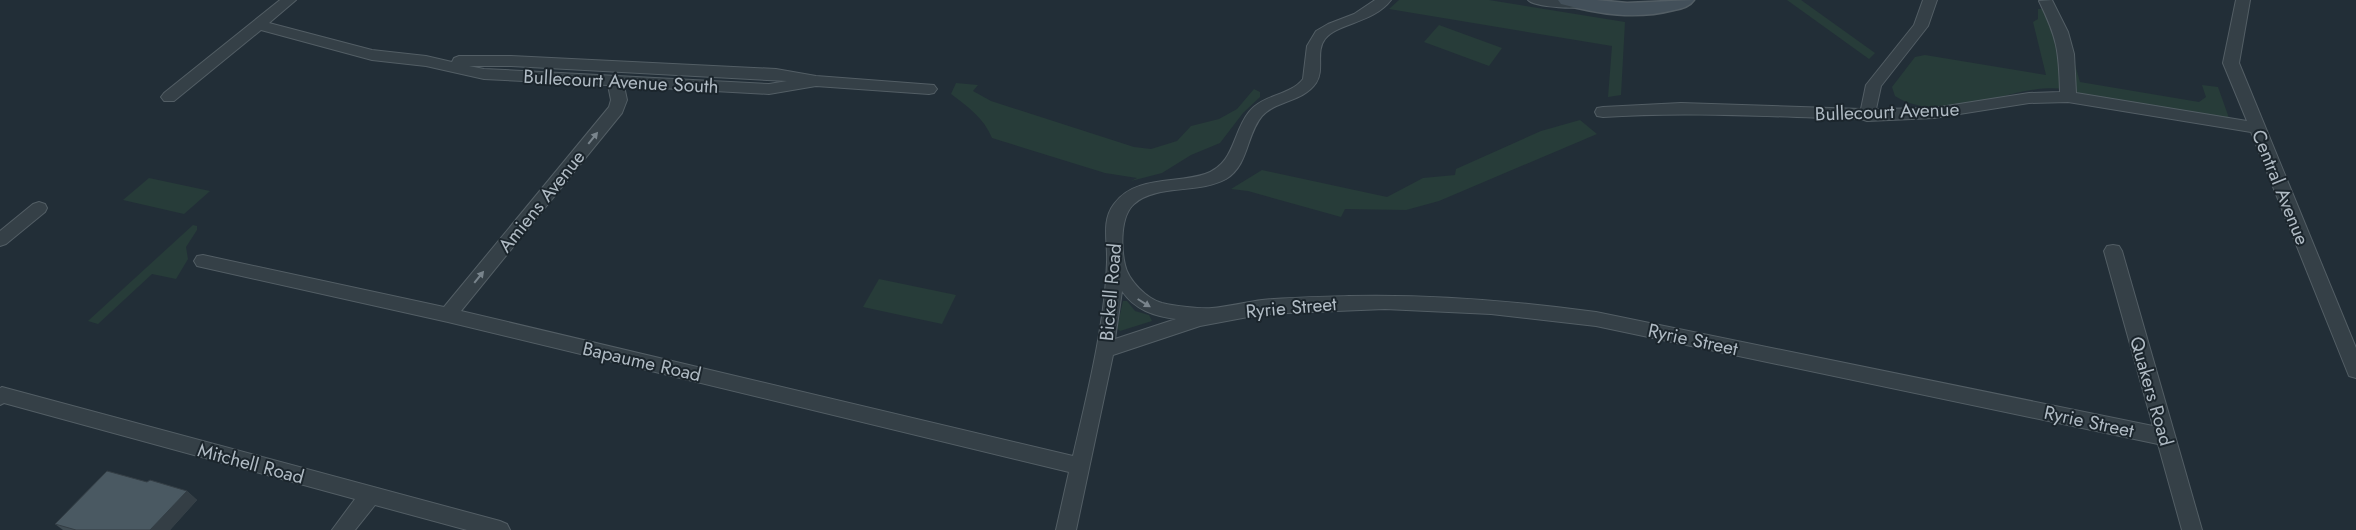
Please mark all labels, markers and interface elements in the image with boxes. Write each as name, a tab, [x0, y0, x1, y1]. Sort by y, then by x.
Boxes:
street label: Bullecourt Avenue South	[523, 63, 719, 100]
street label: Bullecourt Avenue	[1814, 95, 1960, 128]
street label: Central Avenue	[2245, 125, 2316, 249]
one-way arrow	[587, 132, 598, 145]
street label: Amiens Avenue	[492, 144, 591, 258]
street label: Bickell Road	[1093, 242, 1128, 342]
one-way arrow	[473, 271, 484, 284]
street label: Ryrie Street	[1244, 290, 1338, 325]
one-way arrow	[1138, 299, 1151, 308]
street label: Ryrie Street	[1645, 317, 1741, 362]
street label: Quakers Road	[2123, 333, 2180, 449]
street label: Bapaume Road	[580, 335, 704, 388]
street label: Ryrie Street	[2041, 399, 2137, 444]
street label: Mitchell Road	[195, 436, 307, 491]

